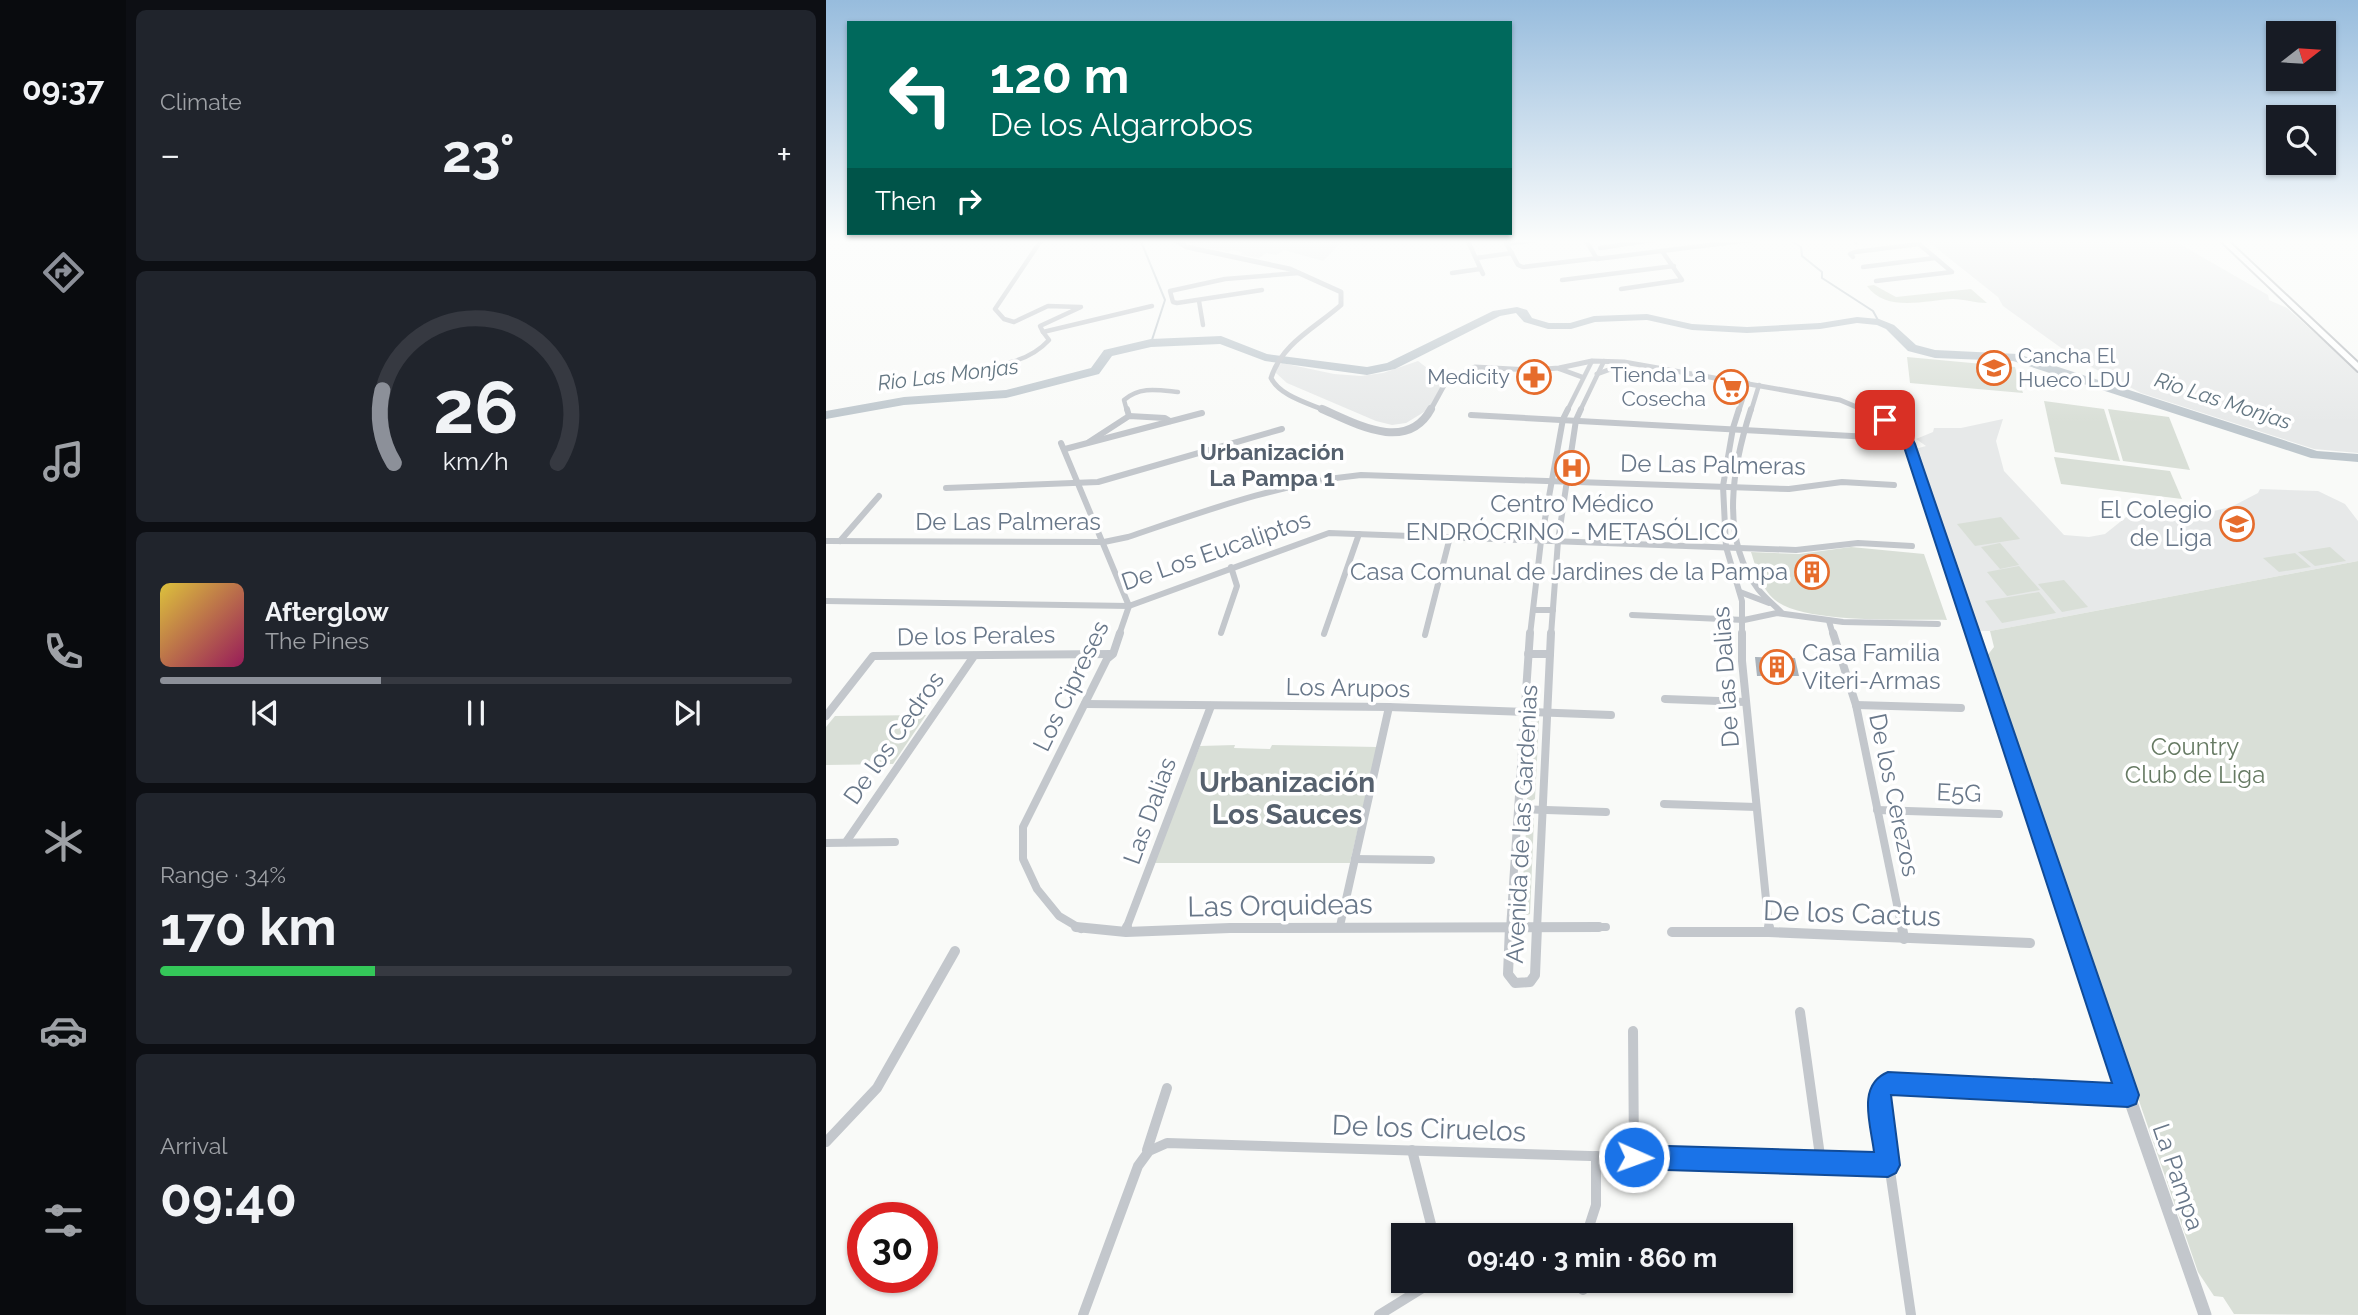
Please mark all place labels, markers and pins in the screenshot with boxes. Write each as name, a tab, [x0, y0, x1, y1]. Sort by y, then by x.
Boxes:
place label: Cancha El Hueco LDU	[2018, 343, 2131, 392]
school or university icon: Cancha El Hueco LDU	[1975, 349, 2013, 387]
pharmacy icon: Medicity	[1515, 358, 1553, 396]
place label: Tienda La Cosecha	[1610, 362, 1706, 411]
place label: Medicity	[1427, 364, 1510, 389]
supermarket icon: Tienda La Cosecha	[1712, 368, 1750, 406]
pin	[1855, 390, 1915, 450]
hospital icon: Centro Médico ENDRÓCRINO - METASÓLICO	[1553, 449, 1591, 487]
place label: Centro Médico ENDRÓCRINO - METASÓLICO	[1406, 489, 1738, 546]
place label: El Colegio de Liga	[2100, 495, 2212, 552]
school or university icon: El Colegio de Liga	[2218, 505, 2256, 543]
building icon: Casa Comunal de Jardines de la Pampa	[1793, 553, 1831, 591]
place label: Casa Comunal de Jardines de la Pampa	[1350, 557, 1788, 586]
place label: Casa Familia Viteri-Armas	[1802, 638, 1941, 695]
building icon: Casa Familia Viteri-Armas	[1758, 648, 1796, 686]

